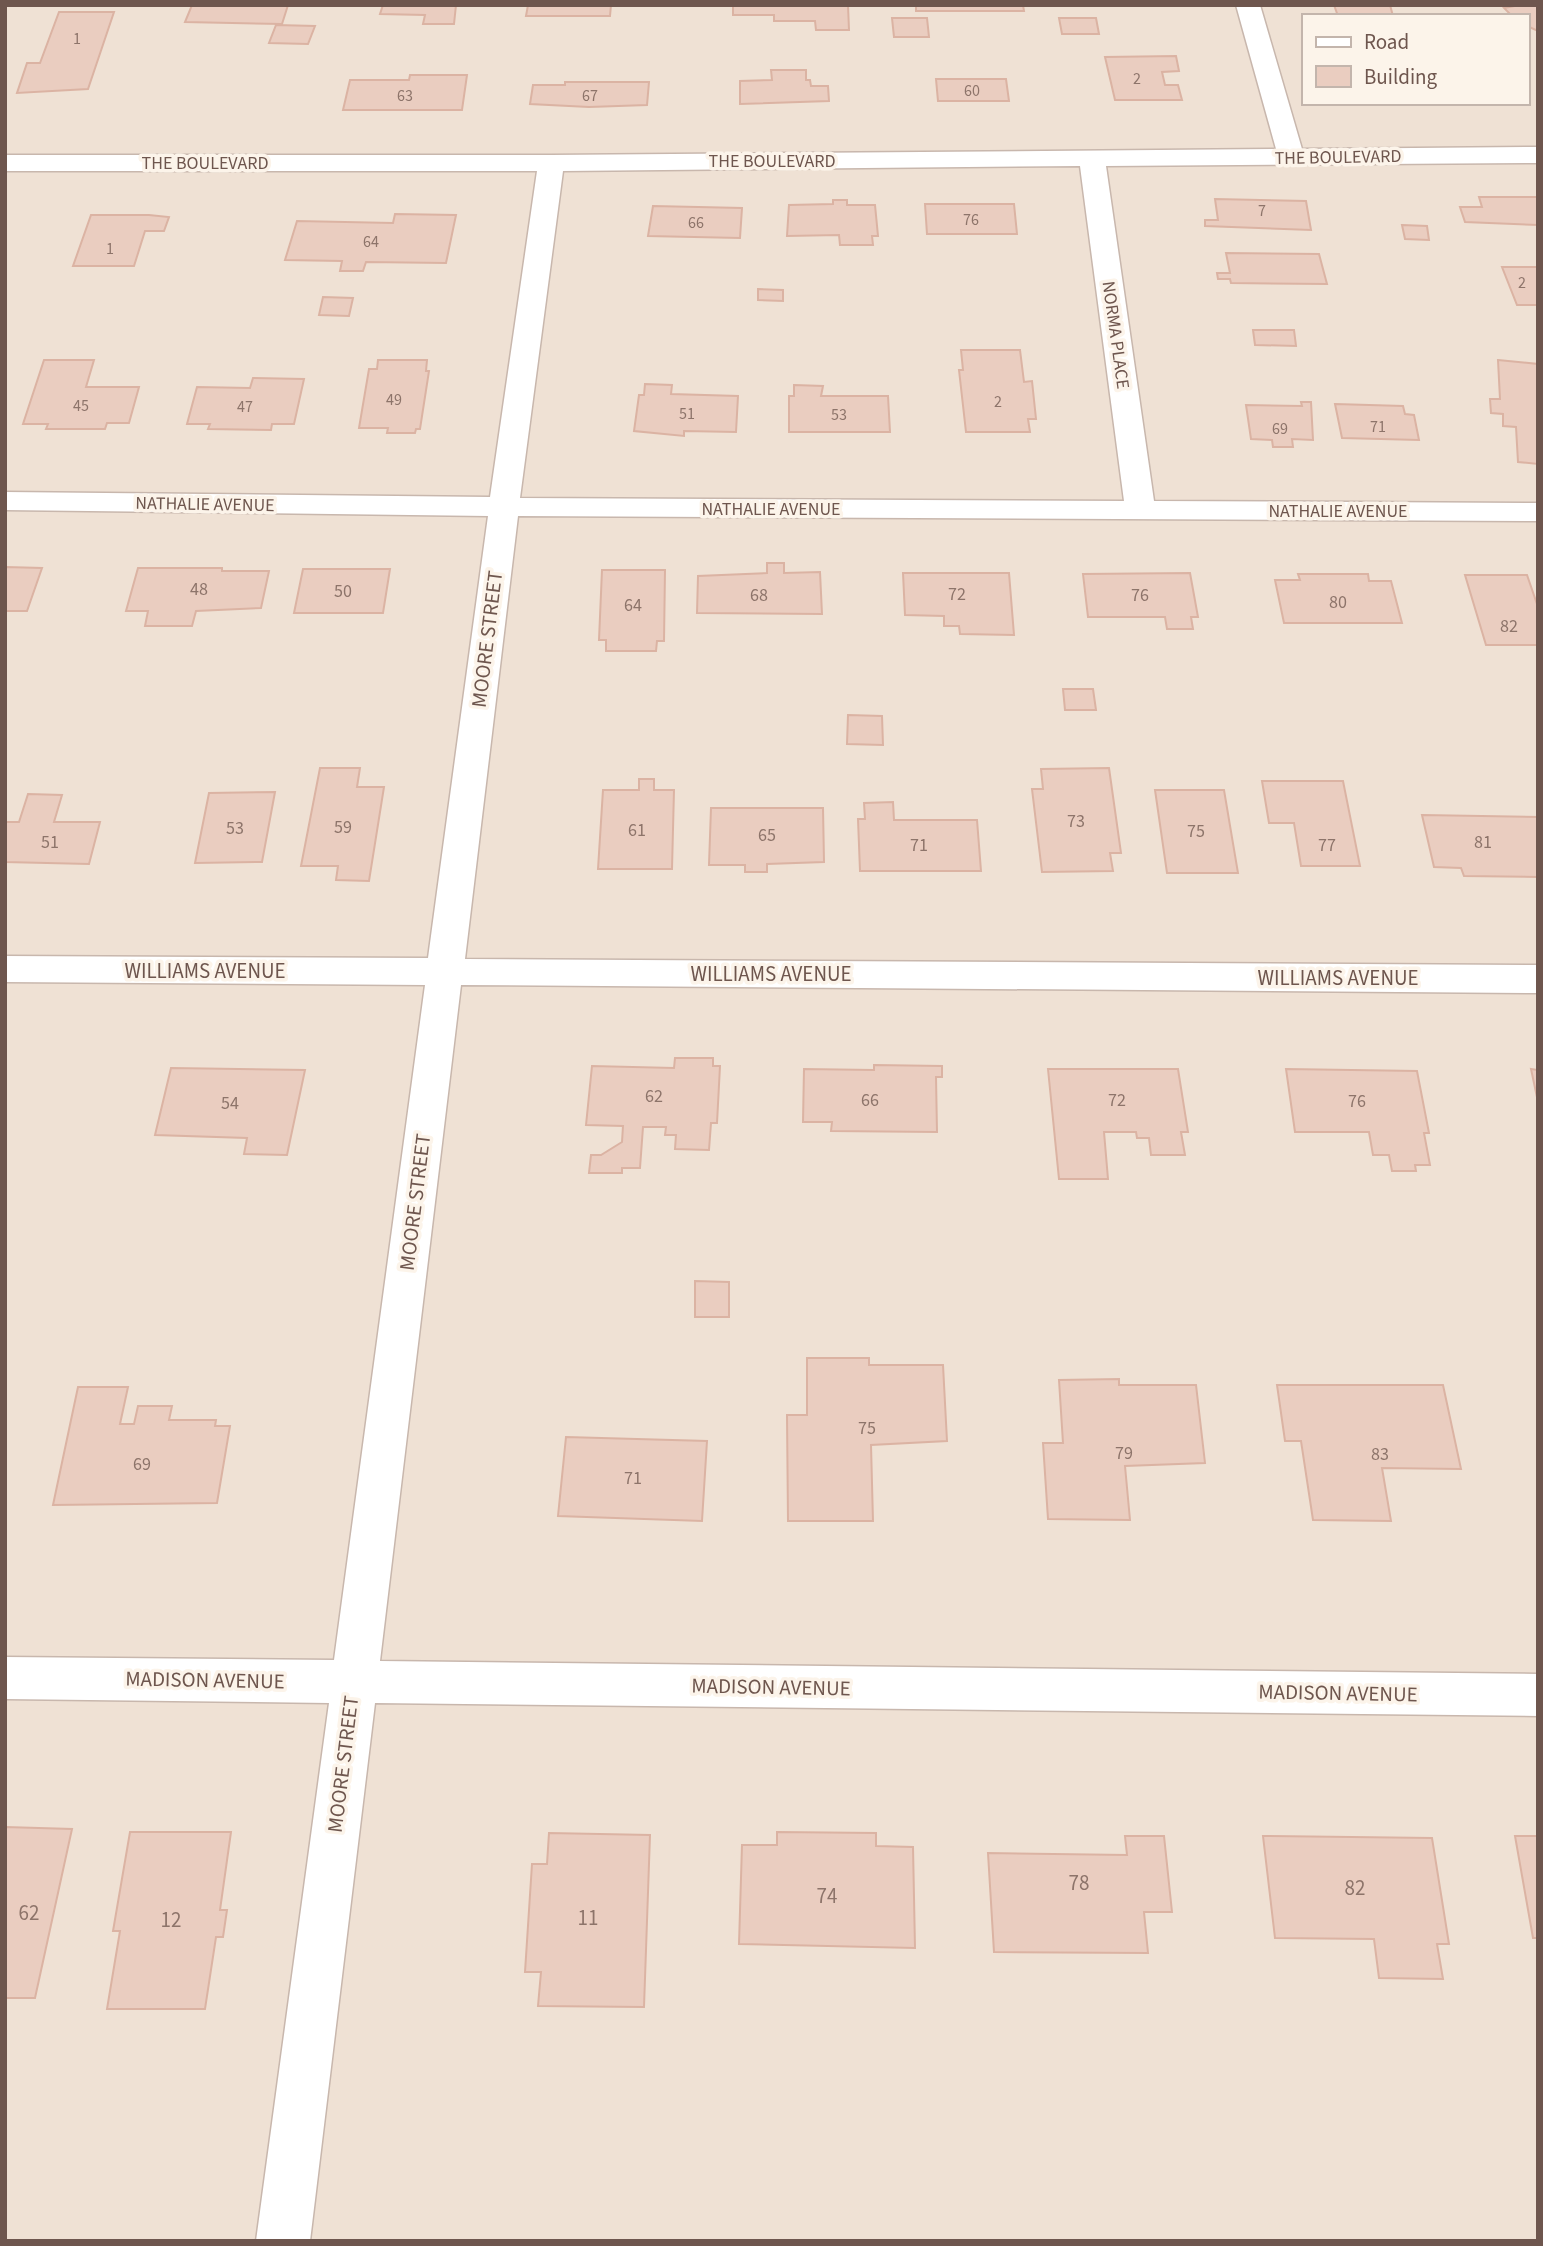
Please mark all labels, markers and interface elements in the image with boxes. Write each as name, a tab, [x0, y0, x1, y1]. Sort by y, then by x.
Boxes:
legend	[1302, 14, 1529, 105]
text: Road	[1364, 27, 1409, 57]
house number: 1	[73, 28, 81, 50]
text: Building	[1364, 62, 1438, 92]
house number: 2	[1133, 68, 1141, 90]
house number: 60	[964, 80, 980, 102]
house number: 63	[397, 85, 413, 107]
house number: 67	[582, 85, 598, 107]
street label: THE BOULEVARD	[1274, 144, 1402, 171]
street label: THE BOULEVARD	[709, 149, 835, 174]
street label: THE BOULEVARD	[142, 151, 268, 176]
house number: 7	[1258, 200, 1266, 222]
house number: 76	[963, 209, 979, 231]
house number: 66	[688, 212, 704, 234]
house number: 64	[363, 231, 379, 253]
house number: 1	[106, 238, 114, 260]
house number: 2	[1518, 272, 1526, 294]
street label: NORMA PLACE	[1096, 280, 1135, 391]
house number: 49	[386, 389, 402, 411]
house number: 2	[994, 391, 1002, 413]
house number: 45	[73, 395, 89, 417]
house number: 47	[237, 396, 253, 418]
house number: 51	[679, 403, 695, 425]
house number: 53	[831, 404, 847, 426]
house number: 71	[1370, 416, 1386, 438]
house number: 69	[1272, 418, 1288, 440]
street label: NATHALIE AVENUE	[135, 491, 275, 518]
street label: NATHALIE AVENUE	[701, 497, 841, 522]
street label: NATHALIE AVENUE	[1268, 499, 1408, 524]
street label: MOORE STREET	[464, 569, 510, 709]
house number: 48	[190, 577, 208, 602]
house number: 50	[334, 579, 352, 604]
house number: 72	[948, 582, 966, 607]
house number: 68	[750, 583, 768, 608]
house number: 76	[1131, 583, 1149, 608]
house number: 80	[1329, 590, 1347, 615]
house number: 64	[624, 593, 642, 618]
house number: 82	[1500, 614, 1518, 639]
house number: 73	[1067, 809, 1085, 834]
house number: 59	[334, 815, 352, 840]
house number: 53	[226, 816, 244, 841]
house number: 61	[628, 818, 646, 843]
house number: 75	[1187, 819, 1205, 844]
house number: 65	[758, 823, 776, 848]
house number: 51	[41, 830, 59, 855]
house number: 81	[1474, 830, 1492, 855]
house number: 71	[910, 833, 928, 858]
house number: 77	[1318, 833, 1336, 858]
street label: WILLIAMS AVENUE	[124, 956, 286, 986]
street label: WILLIAMS AVENUE	[690, 959, 852, 989]
street label: WILLIAMS AVENUE	[1257, 963, 1419, 993]
house number: 62	[645, 1084, 663, 1109]
house number: 66	[861, 1088, 879, 1113]
house number: 72	[1108, 1088, 1126, 1113]
house number: 76	[1348, 1089, 1366, 1114]
house number: 54	[221, 1091, 239, 1116]
street label: MOORE STREET	[392, 1132, 438, 1272]
house number: 75	[858, 1416, 876, 1441]
house number: 79	[1115, 1441, 1133, 1466]
house number: 83	[1371, 1442, 1389, 1467]
house number: 69	[133, 1452, 151, 1477]
house number: 71	[624, 1466, 642, 1491]
street label: MADISON AVENUE	[125, 1664, 285, 1696]
street label: MADISON AVENUE	[691, 1671, 851, 1703]
street label: MADISON AVENUE	[1258, 1677, 1418, 1709]
street label: MOORE STREET	[320, 1694, 366, 1834]
house number: 78	[1069, 1868, 1089, 1898]
house number: 82	[1345, 1873, 1365, 1903]
house number: 74	[817, 1881, 837, 1911]
house number: 62	[19, 1898, 39, 1928]
house number: 11	[578, 1903, 598, 1933]
house number: 12	[161, 1905, 181, 1935]

